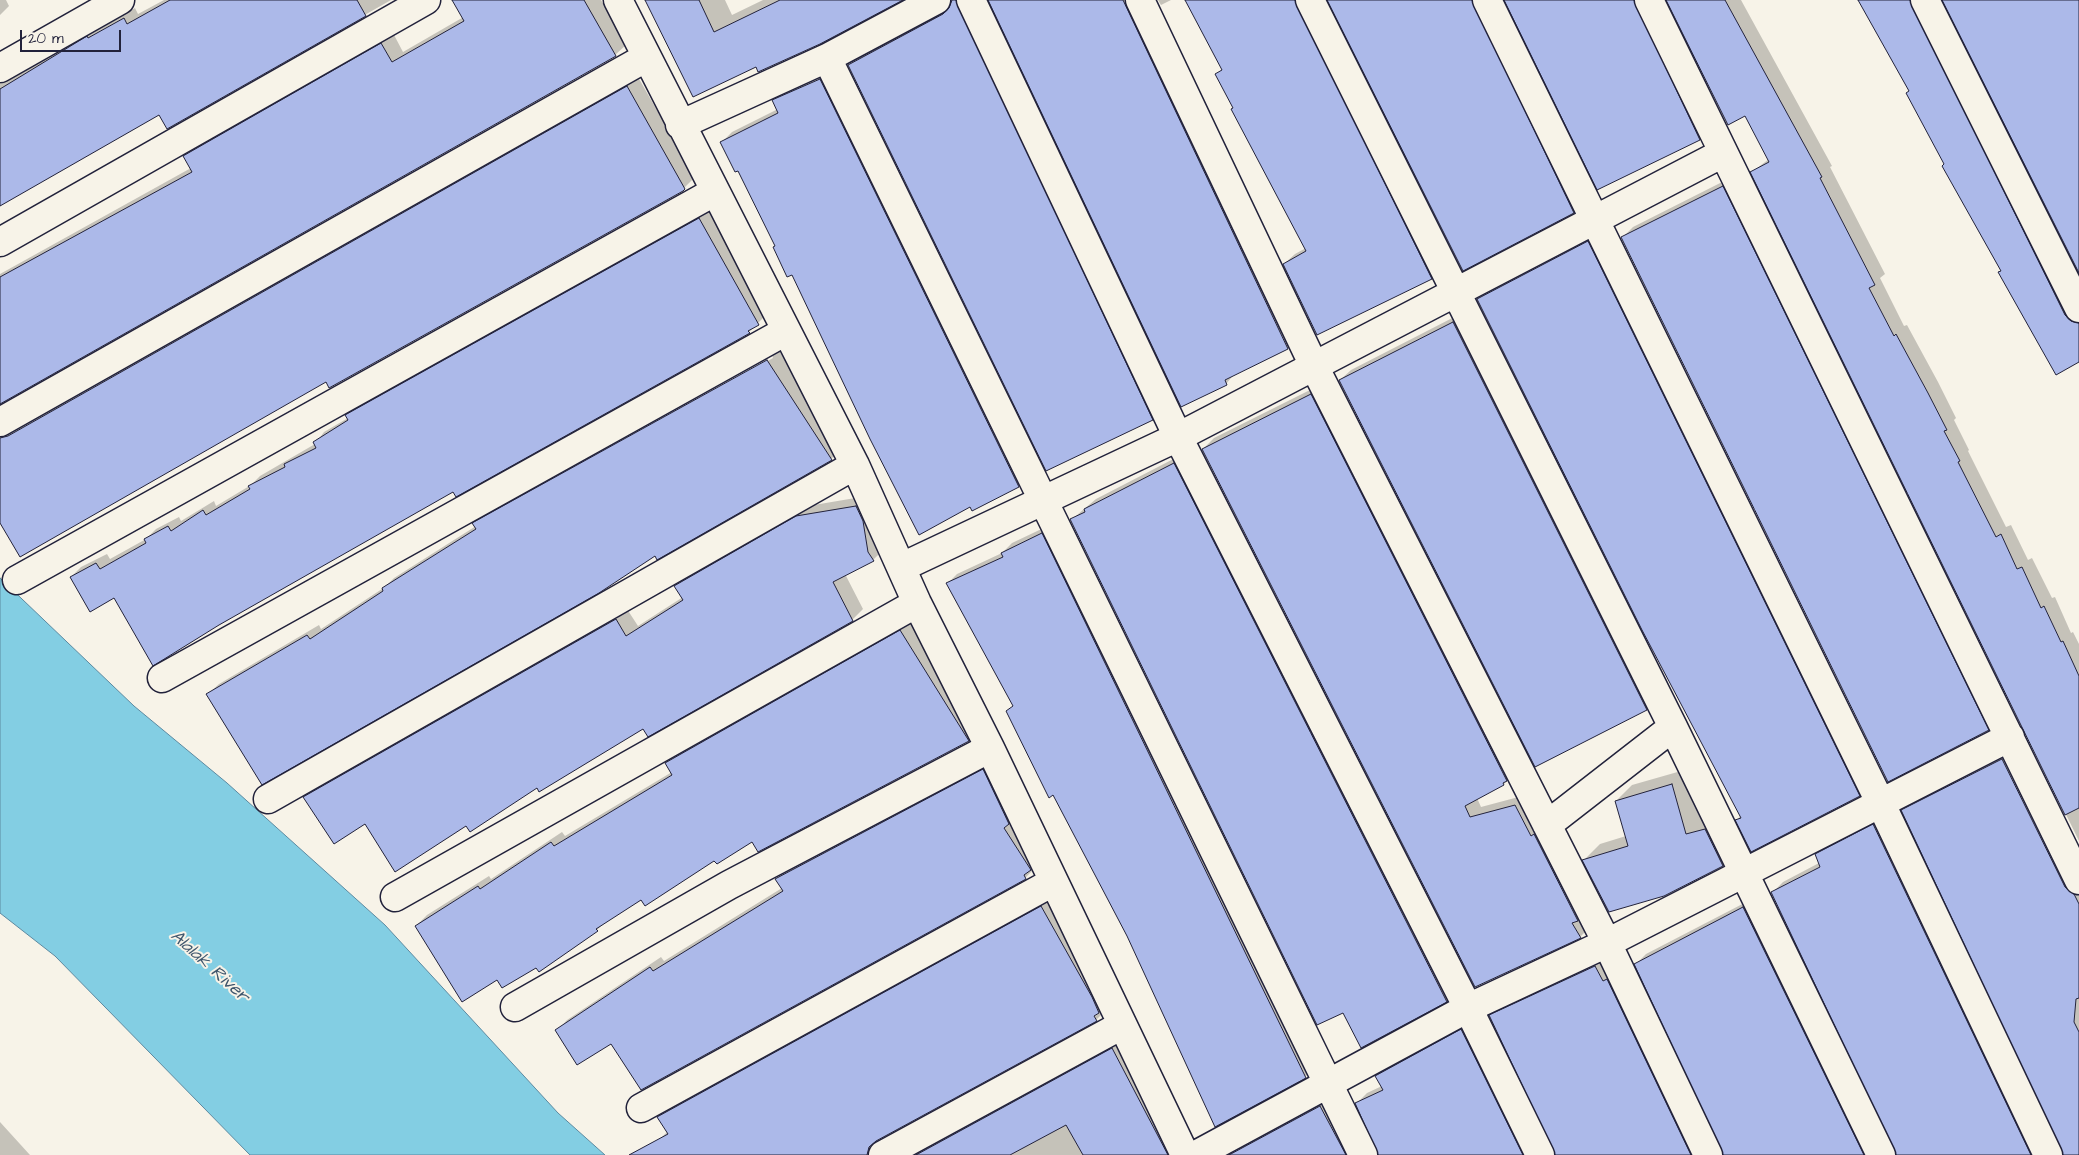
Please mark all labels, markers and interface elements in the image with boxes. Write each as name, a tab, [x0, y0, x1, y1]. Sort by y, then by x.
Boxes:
scale bar	[22, 20, 124, 52]
text: 20 m	[28, 28, 64, 49]
water label: Alalak River	[165, 926, 253, 1008]

